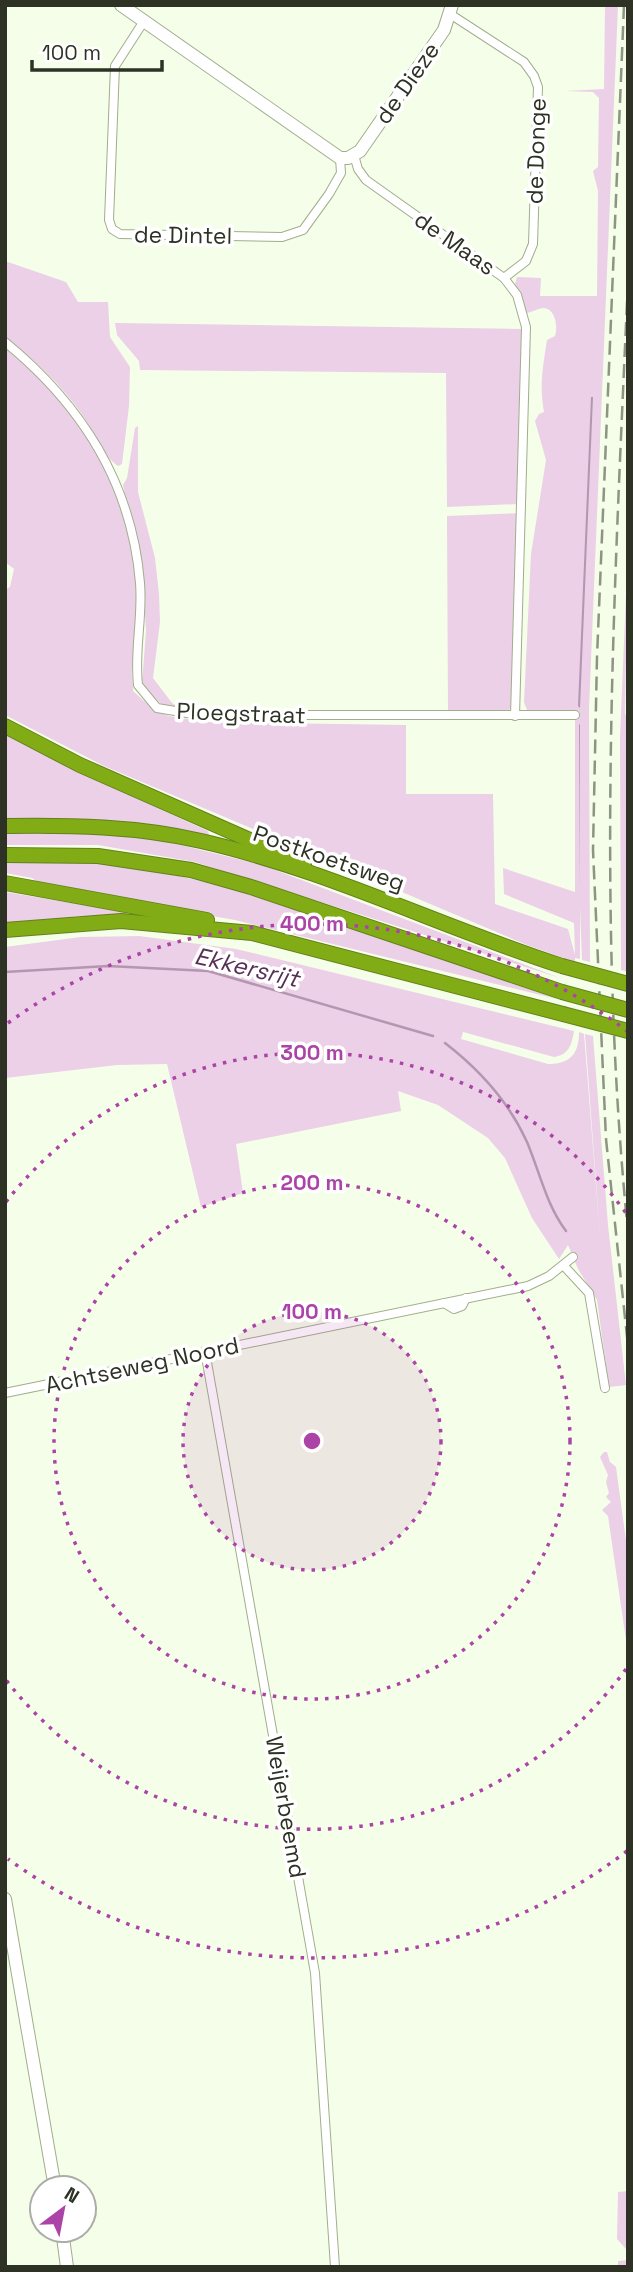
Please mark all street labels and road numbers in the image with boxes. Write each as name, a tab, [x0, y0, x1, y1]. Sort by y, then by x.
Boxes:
street label: de Dieze	[368, 36, 446, 130]
street label: de Donge	[519, 97, 553, 205]
street label: de Maas	[408, 204, 502, 282]
street label: de Dintel	[134, 219, 232, 251]
street label: Ploegstraat	[176, 696, 306, 730]
street label: Postkoetsweg	[249, 818, 409, 898]
street label: Achtseweg Noord	[42, 1330, 242, 1400]
street label: Weijerbeemd	[259, 1734, 313, 1880]

